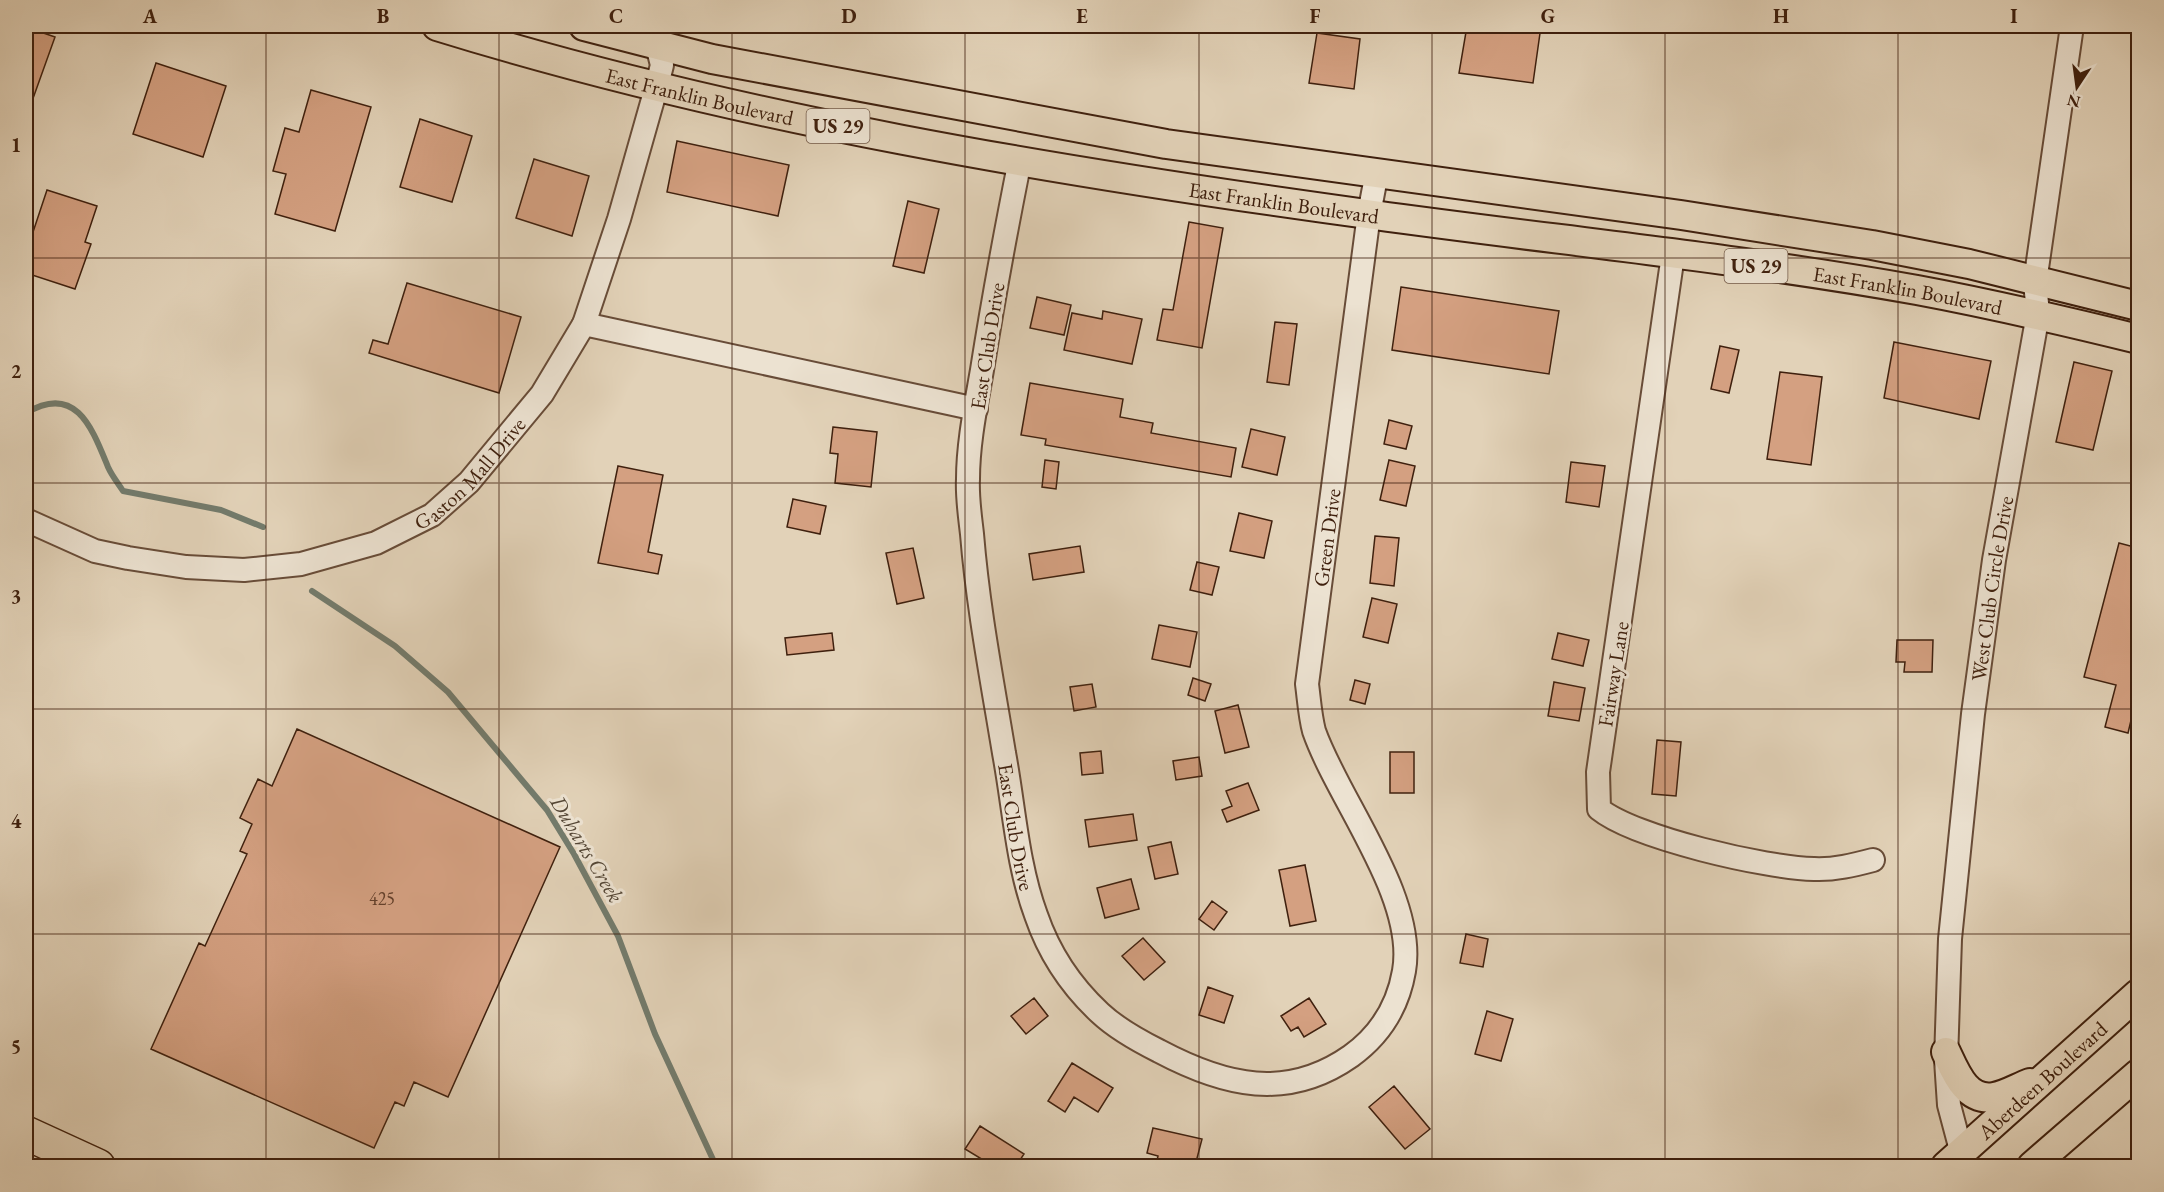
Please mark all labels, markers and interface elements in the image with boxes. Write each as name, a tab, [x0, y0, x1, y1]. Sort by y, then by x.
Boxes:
text: A	[142, 3, 158, 29]
text: B	[377, 3, 389, 29]
text: C	[609, 3, 623, 29]
text: D	[841, 3, 857, 29]
text: E	[1076, 3, 1088, 29]
text: F	[1310, 3, 1321, 29]
text: G	[1541, 3, 1555, 29]
text: H	[1773, 3, 1789, 29]
text: I	[2010, 3, 2018, 29]
north arrow	[2047, 57, 2107, 117]
street label: East Franklin Boulevard	[603, 61, 796, 131]
text: N	[2065, 89, 2082, 113]
road number: US 29	[806, 109, 870, 143]
text: 1	[11, 132, 21, 158]
street label: East Franklin Boulevard	[1187, 175, 1381, 229]
road number: US 29	[1724, 249, 1788, 283]
street label: East Franklin Boulevard	[1811, 260, 2005, 320]
street label: East Club Drive	[964, 281, 1010, 411]
text: 2	[11, 358, 22, 384]
street label: Gaston Mall Drive	[409, 411, 531, 535]
street label: Green Drive	[1306, 487, 1346, 588]
street label: West Club Circle Drive	[1964, 494, 2019, 683]
text: 3	[11, 583, 21, 609]
street label: Fairway Lane	[1591, 619, 1635, 729]
street label: East Club Drive	[993, 761, 1041, 893]
water label: Duharts Creek	[543, 789, 630, 908]
text: 4	[11, 808, 22, 834]
house number: 425	[369, 887, 395, 910]
street label: Aberdeen Boulevard	[1971, 1015, 2113, 1146]
text: 5	[11, 1033, 21, 1059]

